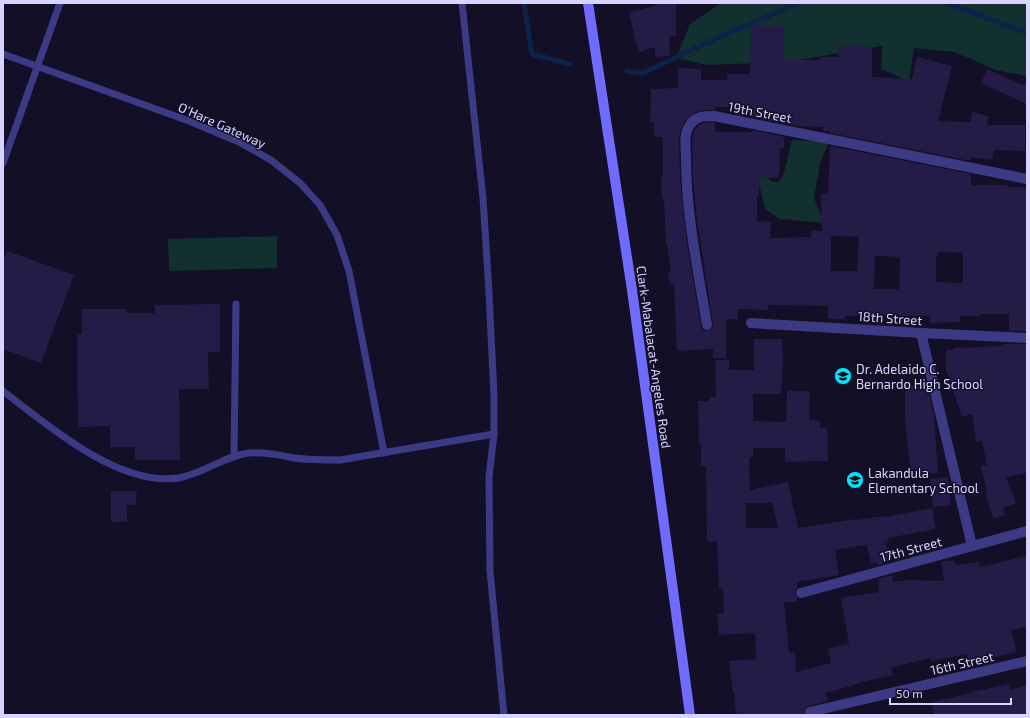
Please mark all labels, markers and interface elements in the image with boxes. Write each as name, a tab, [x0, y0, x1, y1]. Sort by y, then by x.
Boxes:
street label: 19th Street	[727, 98, 793, 126]
street label: O'Hare Gateway	[176, 99, 268, 151]
street label: Clark-Mabalacat-Angeles Road	[633, 265, 675, 449]
street label: 18th Street	[857, 308, 923, 328]
place label: Dr. Adelaido C. Bernardo High School	[856, 361, 983, 392]
school or university icon: Dr. Adelaido C. Bernardo High School	[833, 366, 853, 386]
place label: Lakandula Elementary School	[868, 465, 979, 496]
school or university icon: Lakandula Elementary School	[845, 470, 865, 490]
street label: 17th Street	[878, 533, 944, 565]
street label: 16th Street	[929, 648, 995, 678]
scale bar	[890, 680, 1011, 706]
text: 50 m	[896, 686, 923, 700]

